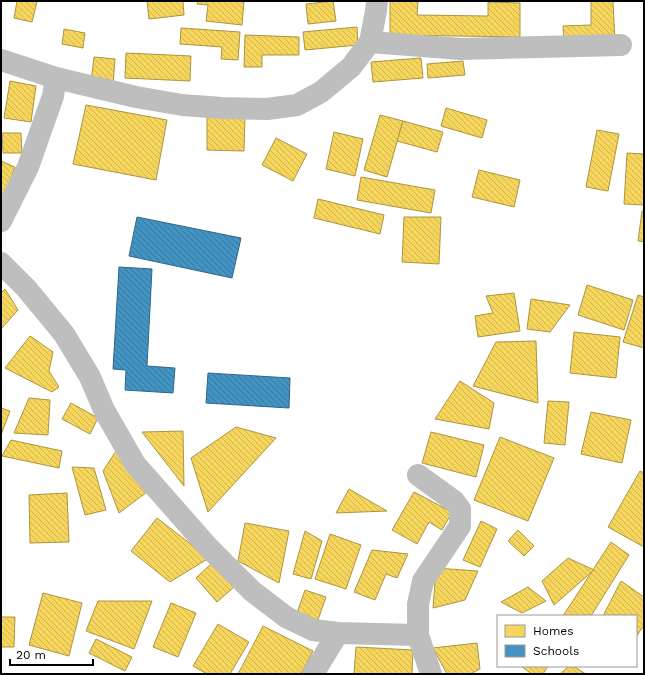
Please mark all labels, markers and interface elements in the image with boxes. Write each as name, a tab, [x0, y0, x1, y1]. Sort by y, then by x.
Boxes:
legend	[497, 615, 637, 667]
text: Homes	[533, 624, 574, 638]
scale bar	[10, 641, 93, 667]
text: Schools	[533, 644, 579, 658]
text: 20 m	[16, 648, 46, 662]

